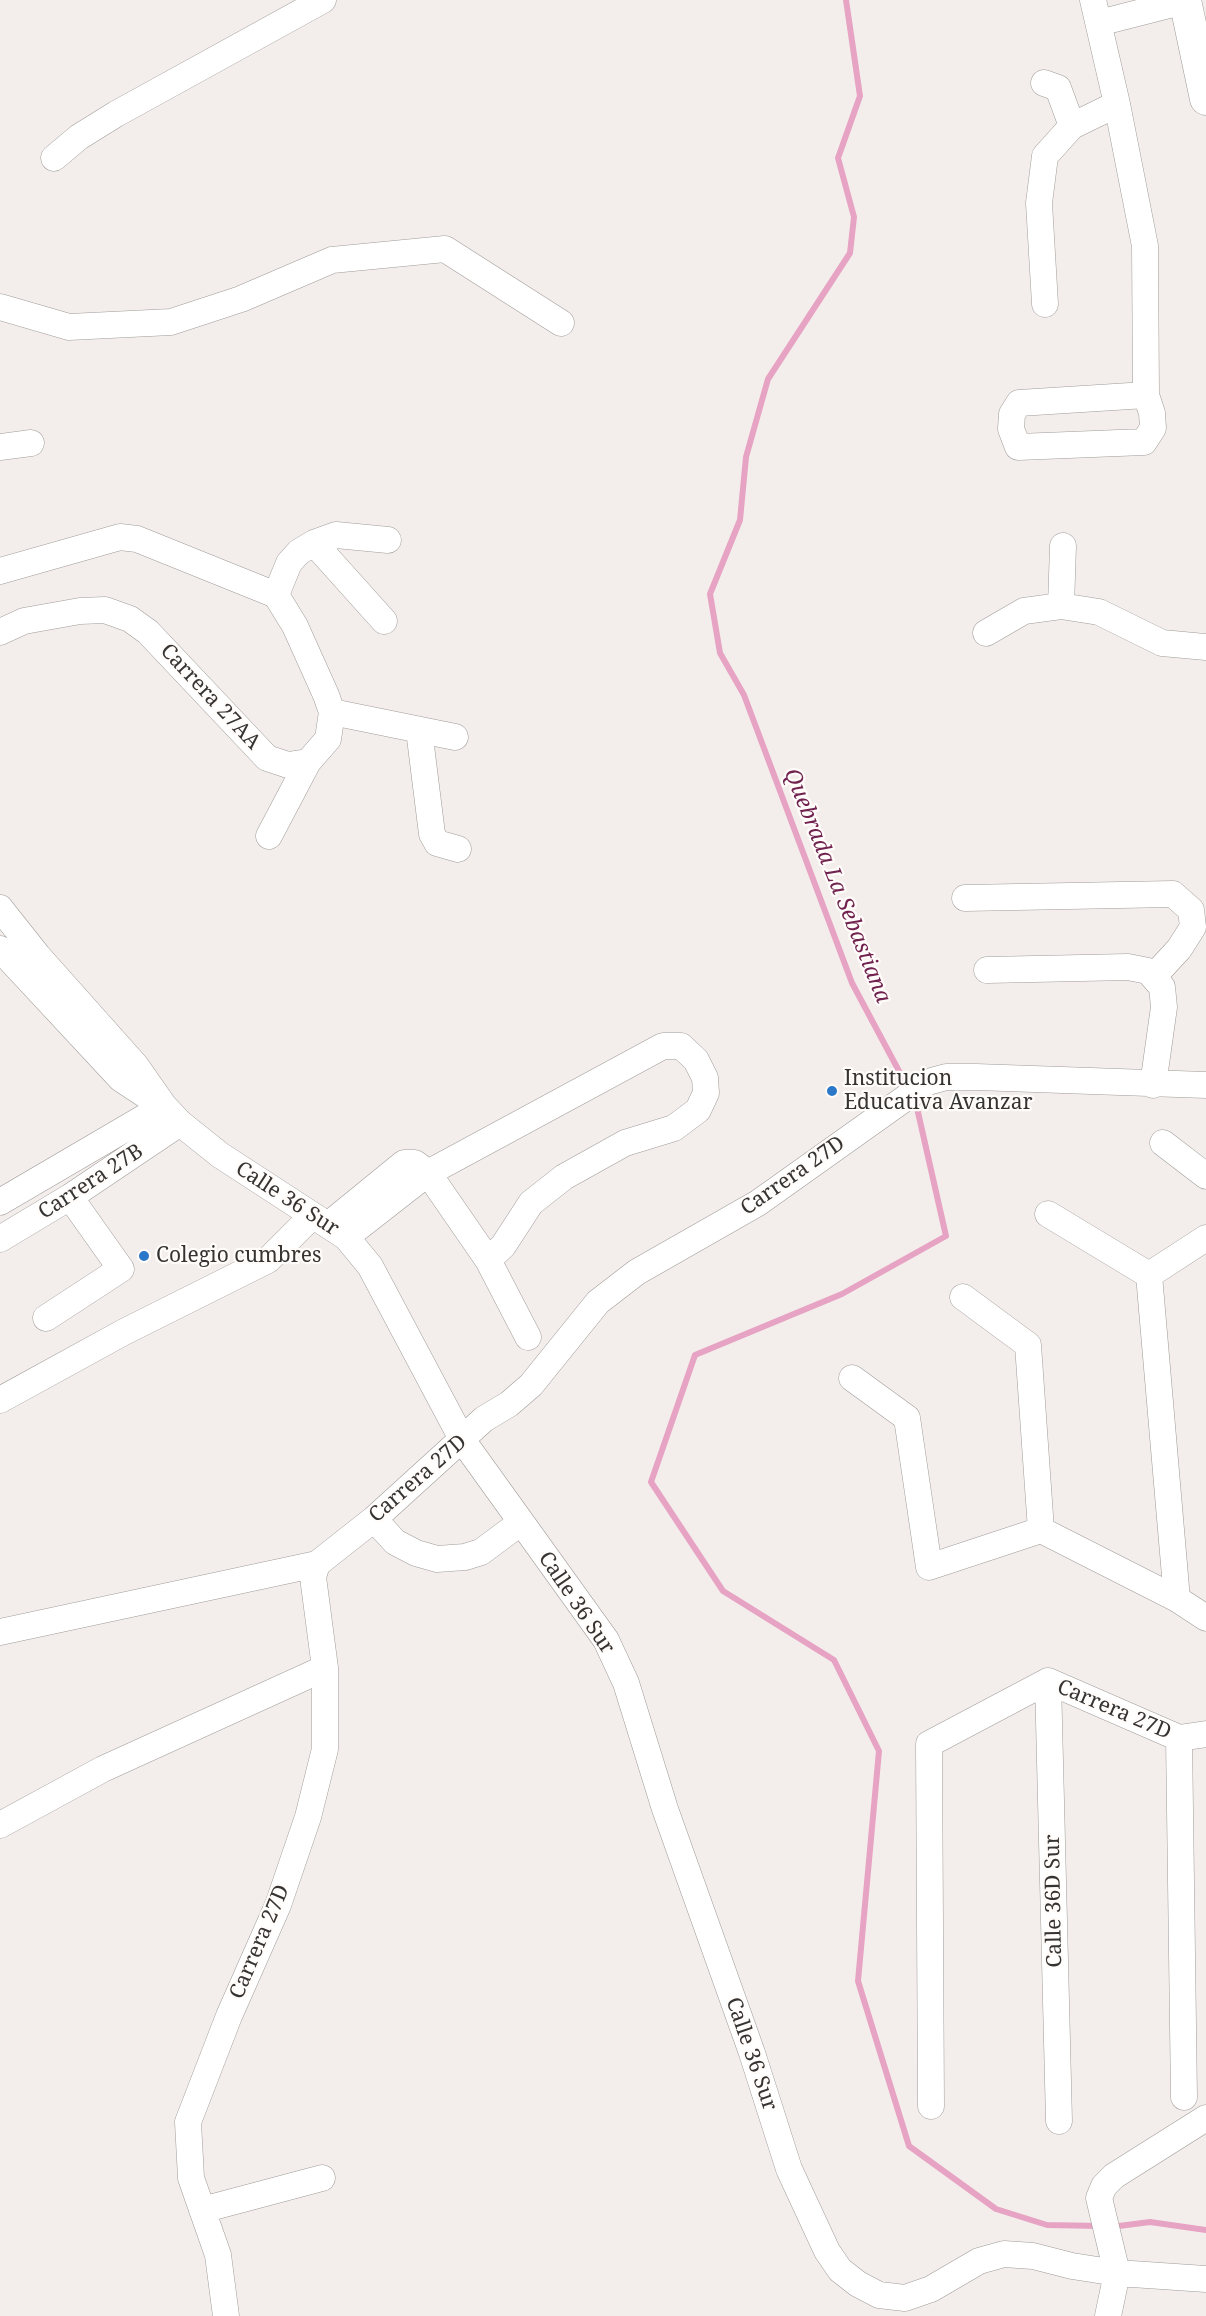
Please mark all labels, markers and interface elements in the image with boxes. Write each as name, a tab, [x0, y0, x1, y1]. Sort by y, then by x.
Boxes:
street label: Carrera 27AA	[155, 639, 265, 755]
water label: Quebrada La Sebastiana	[778, 765, 896, 1007]
place label: Institucion Educativa Avanzar	[844, 1066, 1033, 1116]
marker: Institucion Educativa Avanzar	[825, 1084, 839, 1098]
street label: Carrera 27D	[736, 1131, 850, 1221]
street label: Carrera 27B	[34, 1139, 148, 1225]
street label: Calle 36 Sur	[231, 1156, 343, 1242]
place label: Colegio cumbres	[156, 1243, 321, 1269]
marker: Colegio cumbres	[137, 1249, 151, 1263]
street label: Carrera 27D	[364, 1430, 472, 1528]
street label: Calle 36 Sur	[533, 1547, 619, 1659]
street label: Carrera 27D	[1053, 1675, 1175, 1745]
street label: Calle 36D Sur	[1040, 1834, 1068, 1968]
street label: Carrera 27D	[225, 1881, 295, 2003]
street label: Calle 36 Sur	[720, 1994, 782, 2114]

